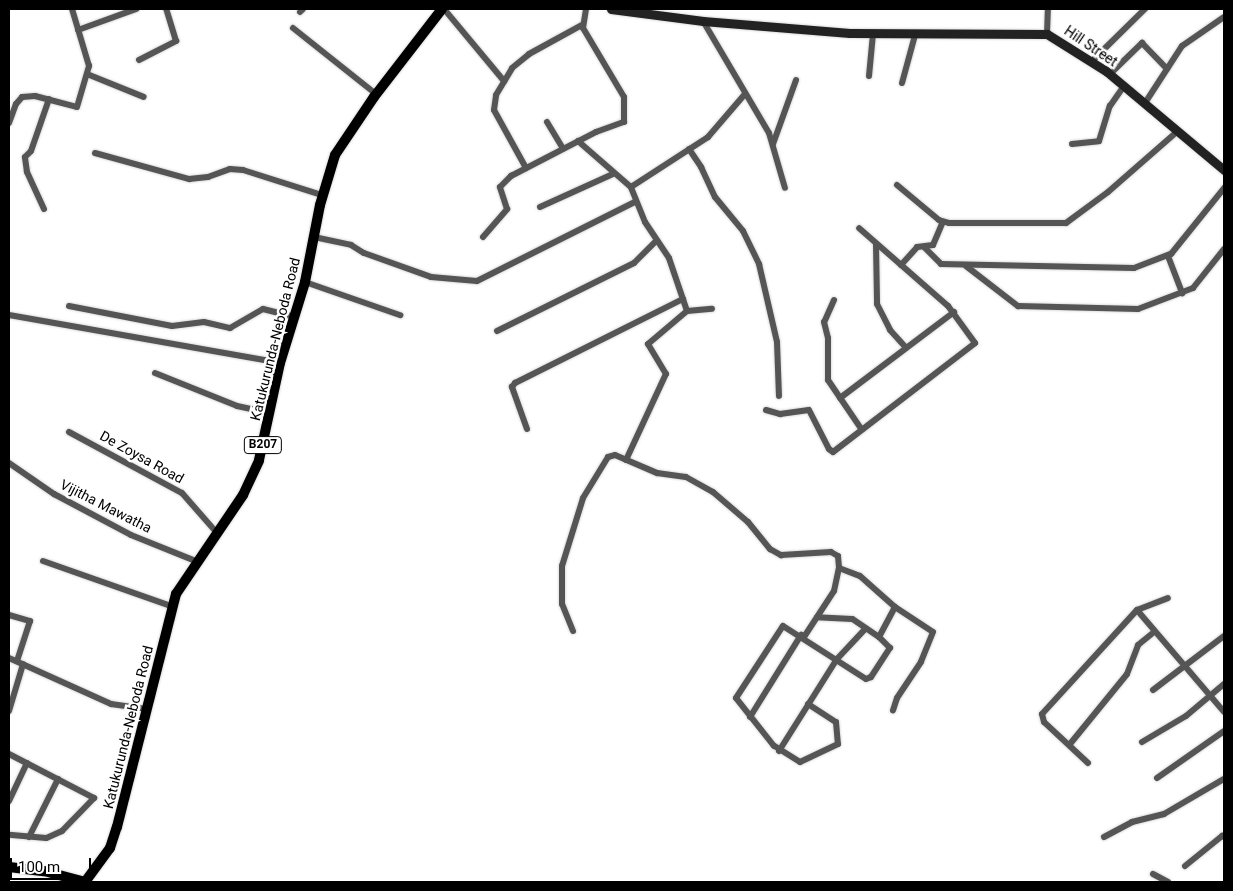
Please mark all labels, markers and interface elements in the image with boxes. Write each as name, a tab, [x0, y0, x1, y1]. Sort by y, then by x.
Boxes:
street label: Hill Street	[1061, 22, 1121, 70]
street label: Katukurunda-Neboda Road	[247, 256, 303, 422]
street label: De Zoysa Road	[97, 427, 187, 487]
road number: B207	[243, 436, 283, 454]
street label: Vijitha Mawatha	[57, 476, 155, 536]
street label: Katukurunda-Neboda Road	[100, 644, 156, 810]
scale bar	[12, 848, 94, 880]
text: 100 m	[18, 858, 60, 876]

